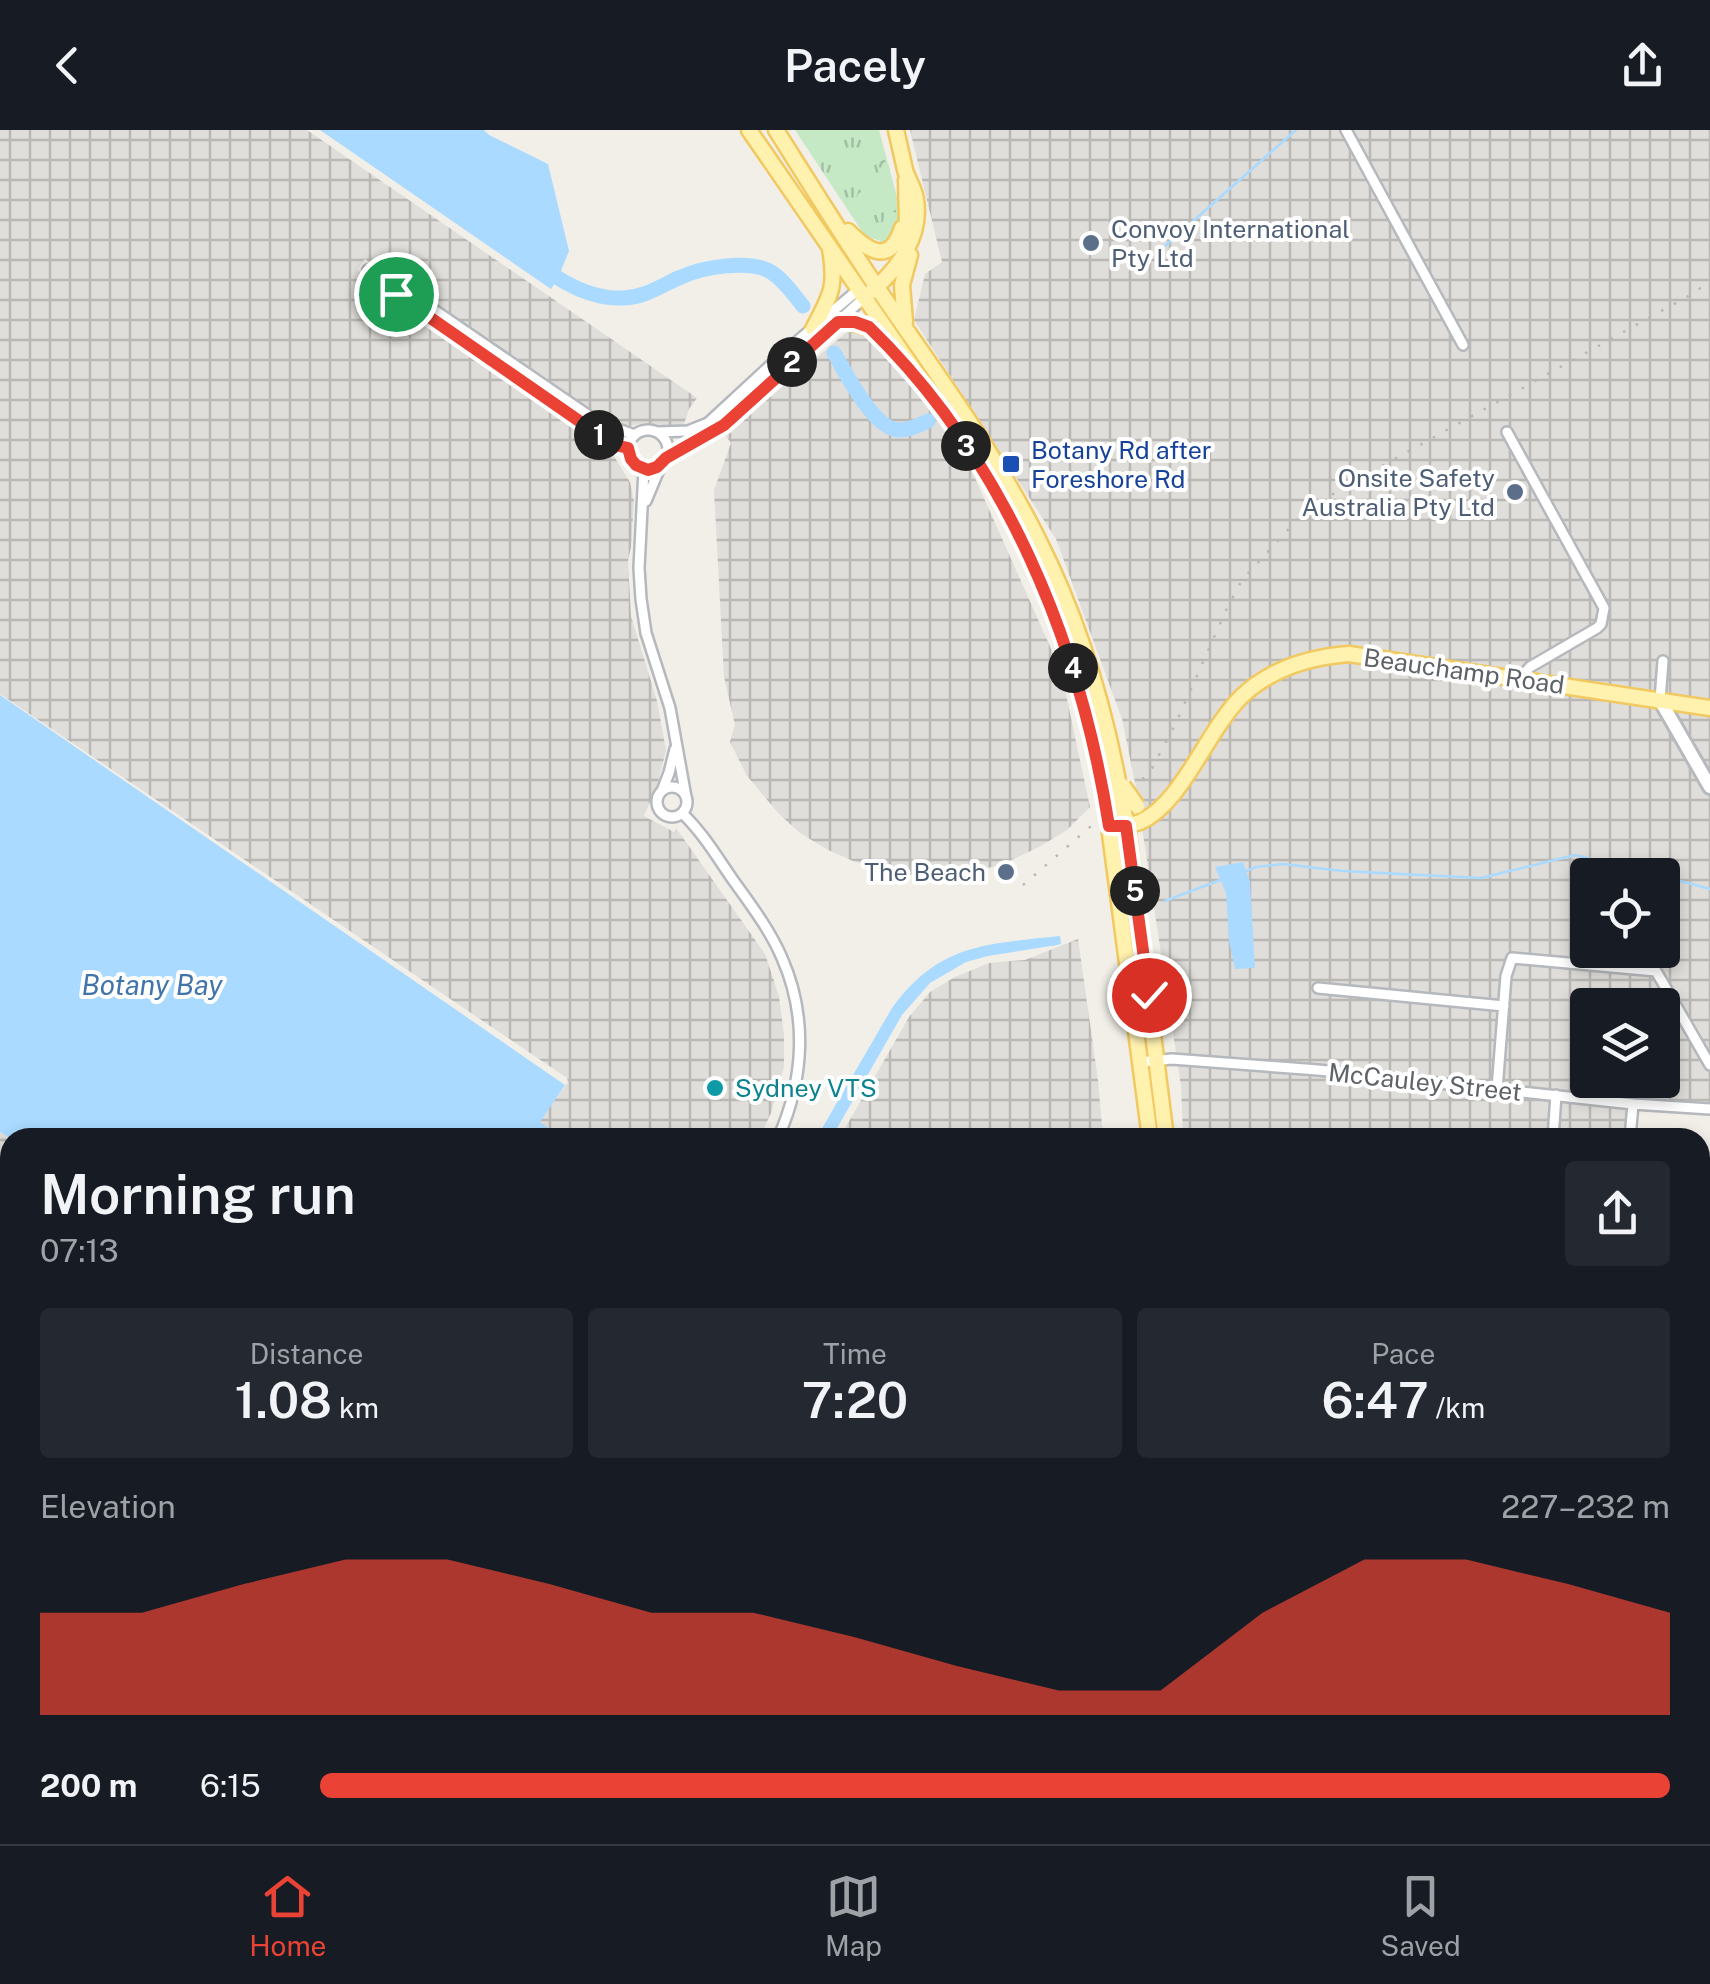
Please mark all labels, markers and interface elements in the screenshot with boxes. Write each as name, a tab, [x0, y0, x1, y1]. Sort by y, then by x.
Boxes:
icon: back	[40, 38, 95, 93]
icon: share	[1615, 38, 1670, 93]
text: Pacely	[784, 39, 926, 92]
place label: Convoy International Pty Ltd	[1111, 214, 1350, 273]
marker: Convoy International Pty Ltd	[1080, 232, 1102, 254]
pin	[354, 252, 439, 337]
icon: arrive	[369, 267, 424, 322]
pin: 2	[767, 337, 817, 387]
text: 2	[783, 345, 801, 378]
pin: 1	[574, 410, 624, 460]
text: 1	[593, 418, 605, 451]
pin: 3	[941, 421, 991, 471]
text: 3	[957, 429, 975, 462]
place label: Botany Rd after Foreshore Rd	[1031, 435, 1212, 494]
marker: Botany Rd after Foreshore Rd	[1000, 453, 1022, 475]
place label: Onsite Safety Australia Pty Ltd	[1302, 463, 1495, 522]
marker: Onsite Safety Australia Pty Ltd	[1504, 481, 1526, 503]
street label: Beauchamp Road	[1362, 642, 1566, 700]
pin: 4	[1048, 643, 1098, 693]
text: 4	[1064, 651, 1082, 684]
place label: The Beach	[864, 857, 986, 887]
map controls	[1570, 858, 1680, 1098]
button: locate	[1570, 858, 1680, 968]
marker: The Beach	[995, 861, 1017, 883]
pin: 5	[1110, 866, 1160, 916]
text: 5	[1126, 874, 1144, 907]
pin	[1107, 953, 1192, 1038]
water label: Botany Bay	[82, 968, 223, 1001]
icon: check	[1122, 968, 1177, 1023]
button: layers	[1570, 988, 1680, 1098]
street label: McCauley Street	[1327, 1057, 1523, 1107]
place label: Sydney VTS	[735, 1073, 877, 1103]
marker: Sydney VTS	[704, 1077, 726, 1099]
button: share	[1565, 1161, 1670, 1266]
text: Morning run	[40, 1162, 356, 1226]
text: 07:13	[40, 1232, 119, 1269]
text: Distance	[250, 1337, 363, 1370]
text: Time	[823, 1337, 887, 1370]
text: Pace	[1371, 1337, 1435, 1370]
text: 1.08	[234, 1370, 332, 1429]
text: 7:20	[802, 1370, 908, 1429]
text: 6:47	[1321, 1370, 1429, 1429]
text: km	[332, 1391, 379, 1424]
text: /km	[1429, 1391, 1485, 1424]
text: Elevation	[40, 1488, 176, 1525]
text: 227–232 m	[1501, 1488, 1670, 1525]
text: 200 m	[40, 1767, 137, 1804]
text: 6:15	[200, 1767, 261, 1804]
tab: Home	[249, 1869, 326, 1962]
tab: Map	[825, 1869, 882, 1962]
tab: Saved	[1381, 1869, 1461, 1962]

